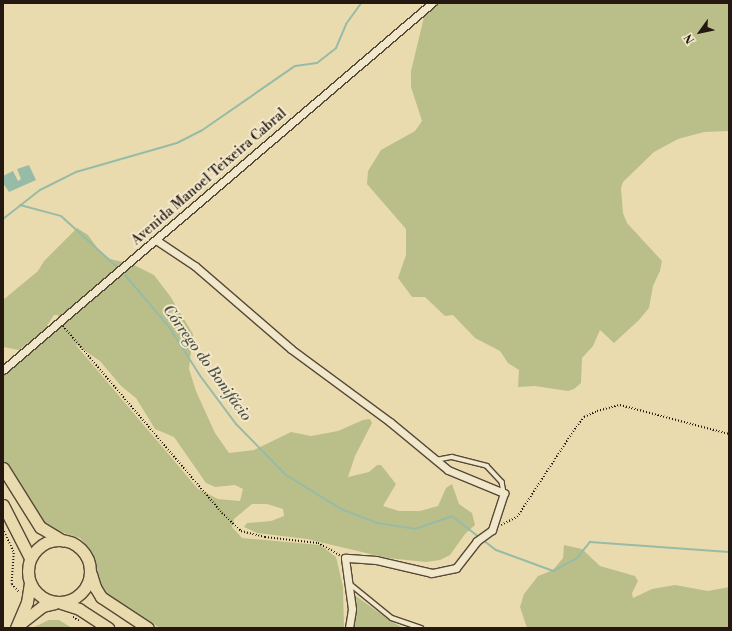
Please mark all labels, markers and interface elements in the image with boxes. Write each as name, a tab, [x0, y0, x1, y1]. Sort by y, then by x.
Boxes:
north arrow	[680, 12, 720, 52]
text: N	[682, 31, 698, 46]
street label: Avenida Manoel Teixeira Cabral	[128, 105, 290, 249]
water label: Córrego do Bonifácio	[159, 301, 255, 425]

